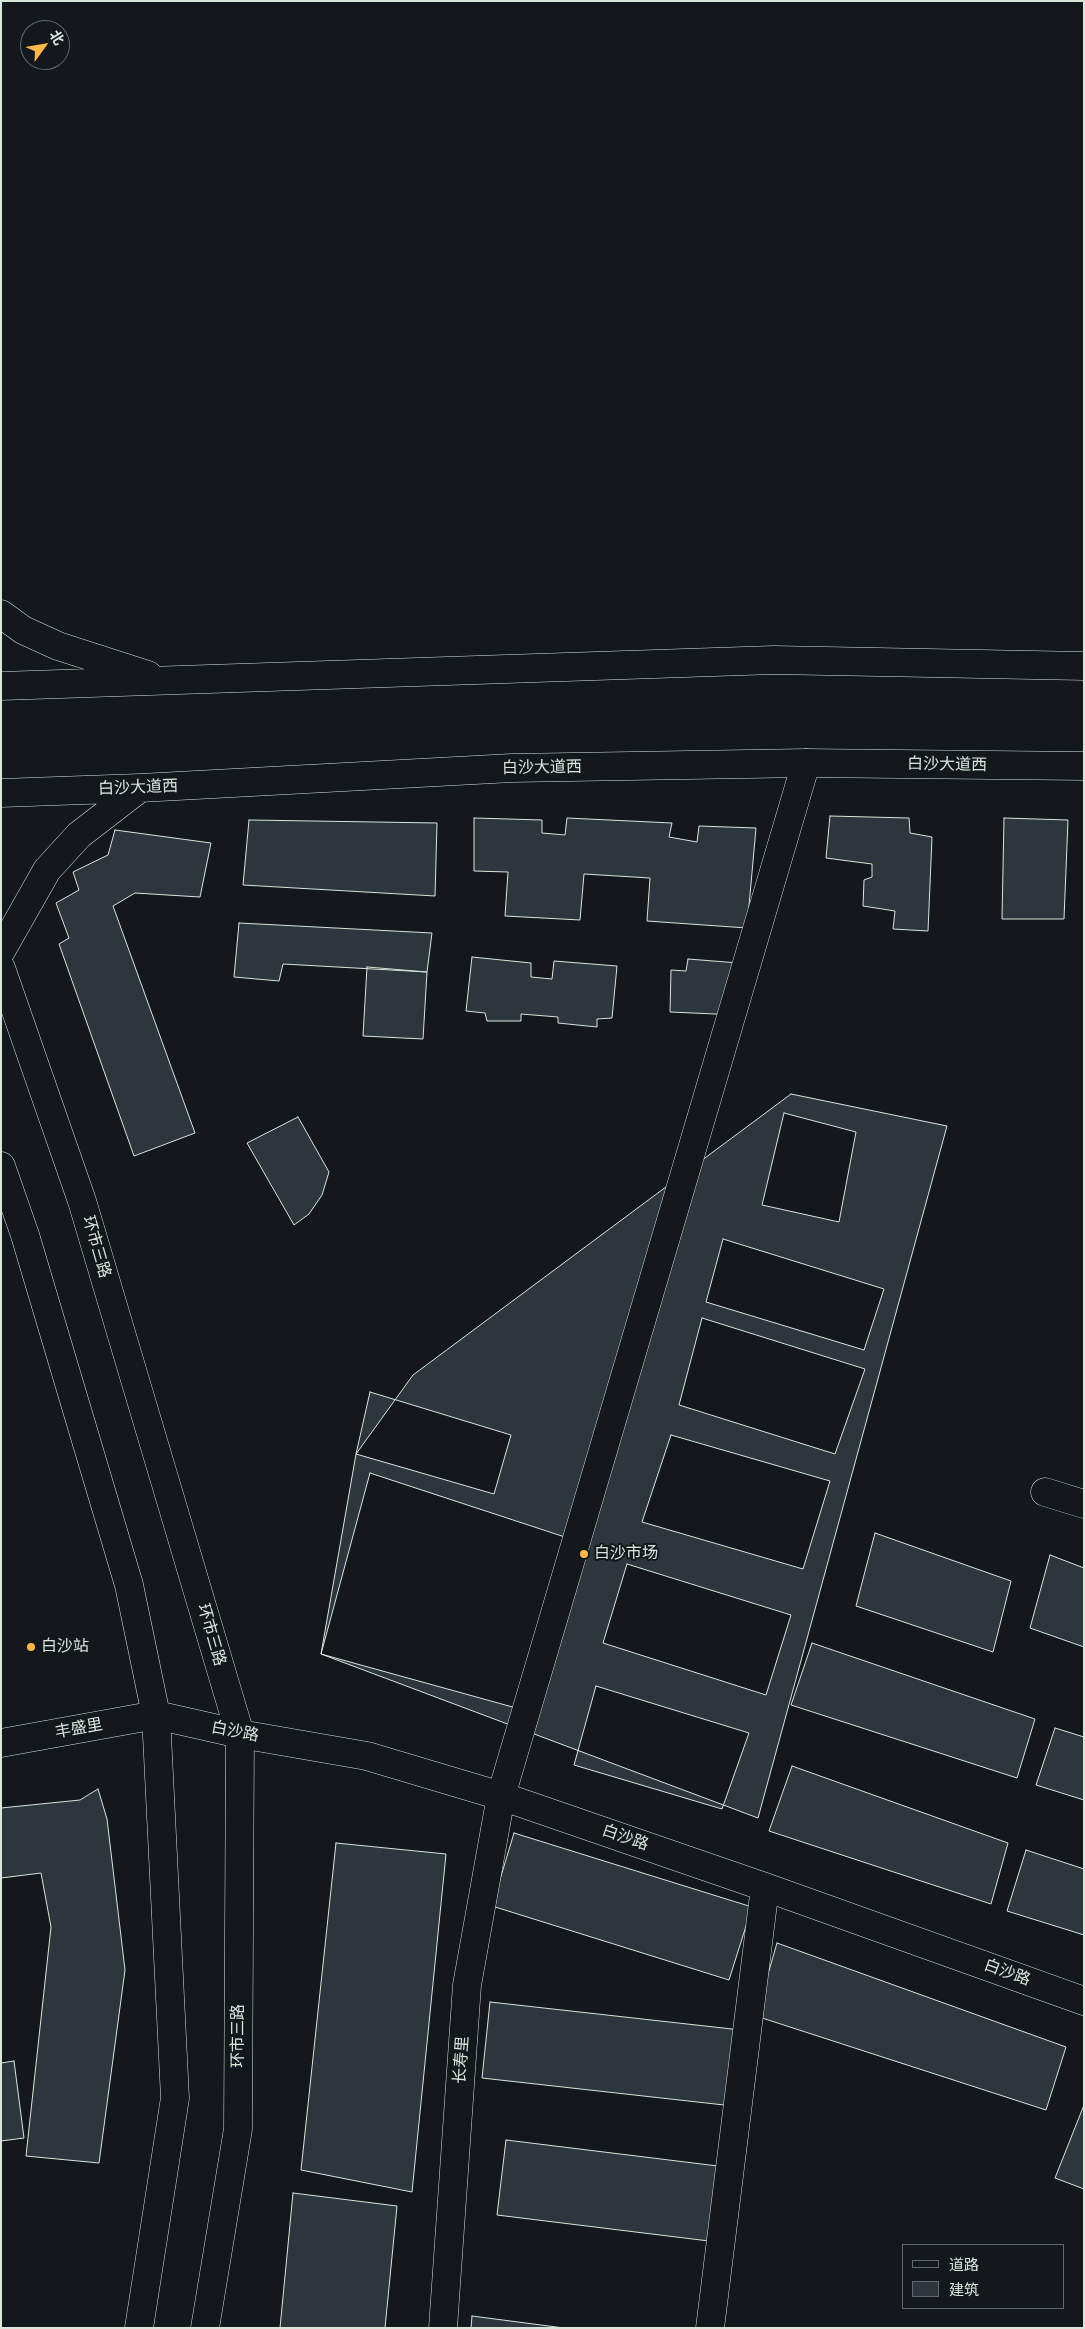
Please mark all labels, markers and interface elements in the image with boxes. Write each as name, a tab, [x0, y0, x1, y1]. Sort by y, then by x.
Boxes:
north arrow	[20, 20, 70, 70]
text: 北	[46, 27, 68, 48]
street label: 白沙大道西	[907, 755, 987, 775]
street label: 白沙大道西	[502, 758, 582, 778]
street label: 白沙大道西	[98, 777, 178, 799]
street label: 环市三路	[78, 1214, 114, 1280]
place label: 白沙市场	[594, 1544, 658, 1564]
marker: 白沙市场	[578, 1548, 590, 1560]
street label: 环市三路	[193, 1602, 229, 1668]
place label: 白沙站	[41, 1637, 89, 1657]
marker: 白沙站	[25, 1641, 37, 1653]
street label: 丰盛里	[54, 1715, 104, 1743]
street label: 白沙路	[210, 1718, 260, 1746]
street label: 白沙路	[599, 1821, 651, 1855]
street label: 白沙路	[981, 1956, 1033, 1990]
street label: 环市三路	[229, 2004, 249, 2068]
street label: 长寿里	[451, 2035, 473, 2085]
legend	[902, 2244, 1065, 2309]
text: 道路	[949, 2254, 979, 2275]
text: 建筑	[949, 2279, 979, 2300]

